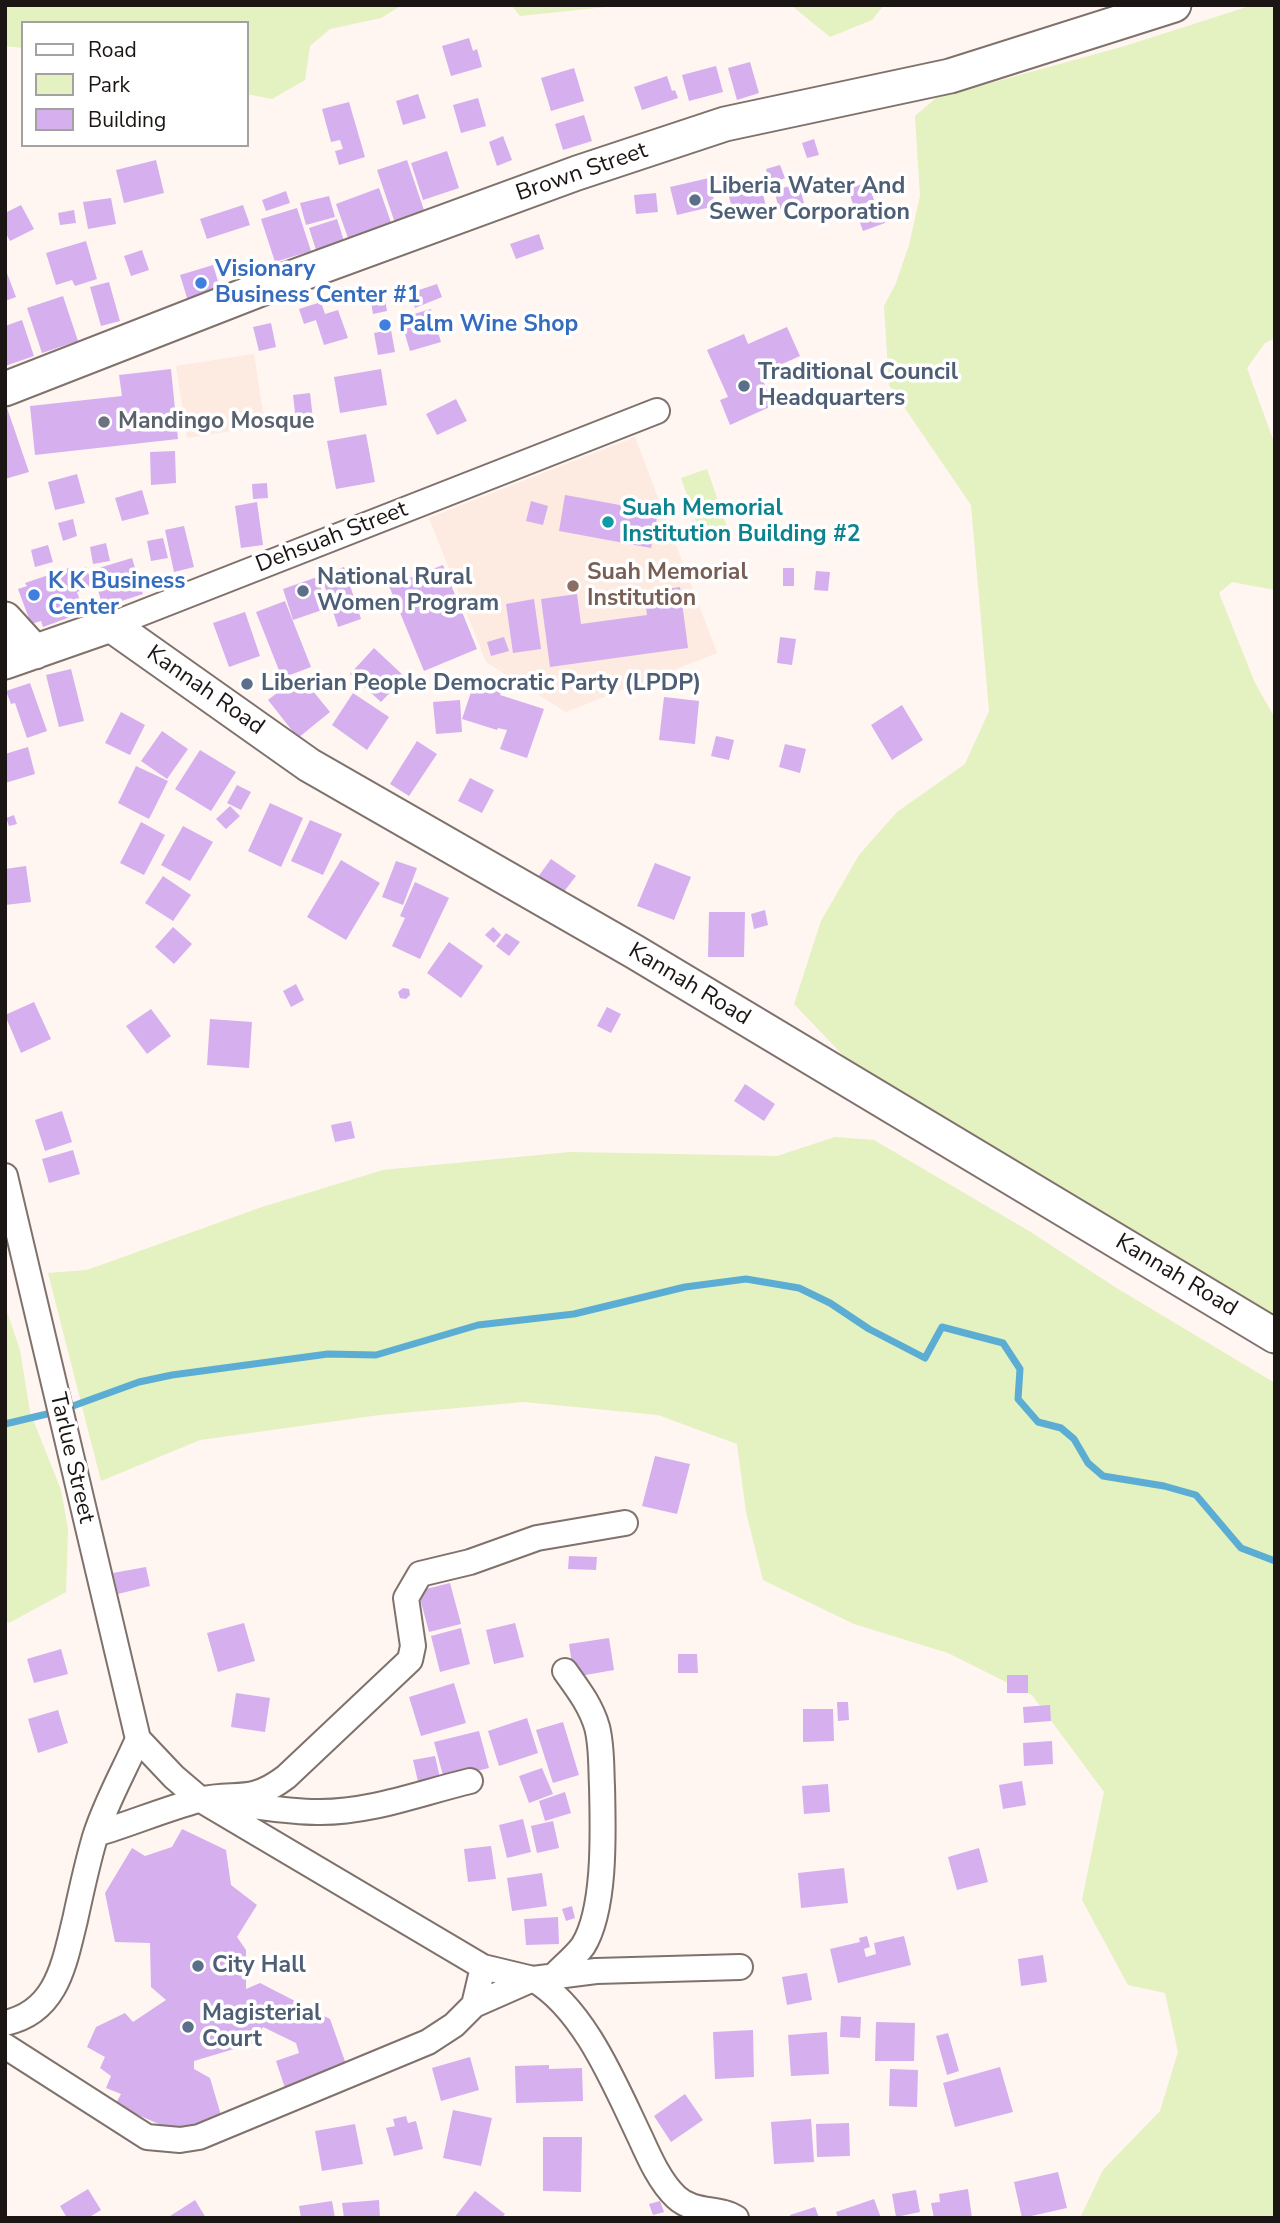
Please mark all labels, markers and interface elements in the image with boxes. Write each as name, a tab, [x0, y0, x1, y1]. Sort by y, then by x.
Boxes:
legend	[21, 21, 248, 147]
text: Road	[88, 36, 137, 64]
text: Park	[88, 71, 130, 99]
text: Building	[88, 106, 166, 134]
street label: Brown Street	[513, 138, 651, 208]
place label: Liberia Water And Sewer Corporation	[709, 173, 910, 227]
marker: Liberia Water And Sewer Corporation	[687, 192, 703, 208]
place label: Visionary Business Center #1	[215, 256, 421, 310]
marker: Visionary Business Center #1	[193, 275, 209, 291]
place label: Palm Wine Shop	[399, 311, 578, 339]
marker: Palm Wine Shop	[377, 317, 393, 333]
place label: Traditional Council Headquarters	[758, 359, 958, 413]
marker: Traditional Council Headquarters	[736, 378, 752, 394]
place label: Mandingo Mosque	[118, 408, 314, 436]
marker: Mandingo Mosque	[96, 414, 112, 430]
place label: Suah Memorial Institution Building #2	[622, 495, 861, 549]
street label: Dehsuah Street	[252, 496, 412, 580]
marker: Suah Memorial Institution Building #2	[600, 514, 616, 530]
place label: Suah Memorial Institution	[587, 559, 748, 613]
place label: National Rural Women Program	[317, 564, 499, 618]
place label: K K Business Center	[48, 568, 186, 622]
marker: Suah Memorial Institution	[565, 578, 581, 594]
marker: National Rural Women Program	[295, 583, 311, 599]
marker: K K Business Center	[26, 587, 42, 603]
street label: Kannah Road	[141, 640, 269, 742]
place label: Liberian People Democratic Party (LPDP)	[261, 670, 701, 698]
marker: Liberian People Democratic Party (LPDP)	[239, 676, 255, 692]
street label: Kannah Road	[623, 938, 755, 1032]
street label: Kannah Road	[1110, 1229, 1242, 1323]
street label: Tarlue Street	[43, 1390, 99, 1526]
place label: City Hall	[212, 1952, 306, 1980]
marker: City Hall	[190, 1958, 206, 1974]
place label: Magisterial Court	[202, 2000, 321, 2054]
marker: Magisterial Court	[180, 2019, 196, 2035]

